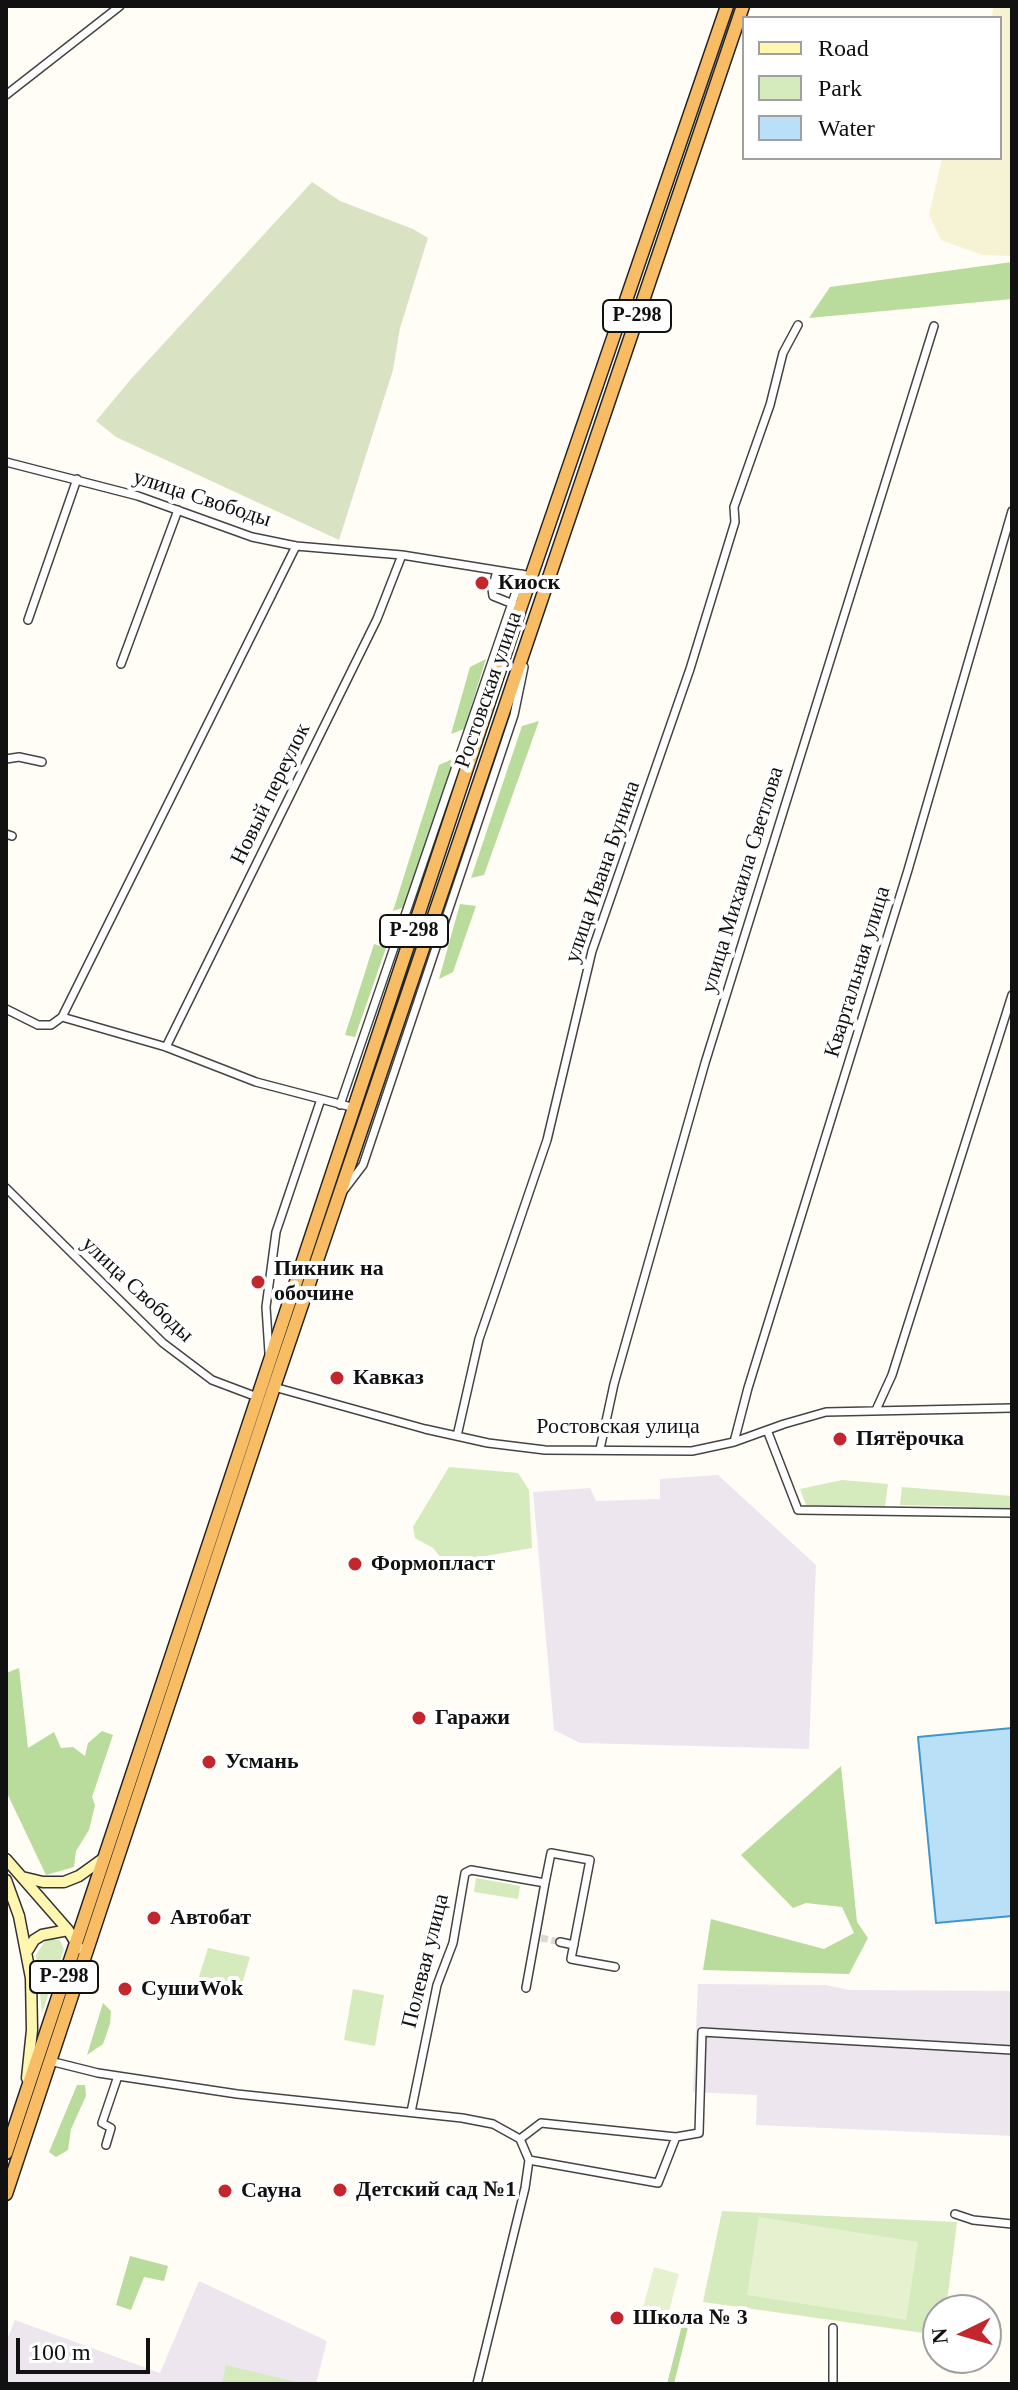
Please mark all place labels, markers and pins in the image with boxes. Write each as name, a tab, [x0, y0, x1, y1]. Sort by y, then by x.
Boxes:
place label: Киоск	[498, 570, 560, 596]
marker: Киоск	[473, 574, 491, 592]
place label: Пикник на обочине	[274, 1256, 384, 1308]
marker: Пикник на обочине	[249, 1273, 267, 1291]
place label: Кавказ	[353, 1365, 424, 1391]
marker: Кавказ	[328, 1369, 346, 1387]
place label: Пятёрочка	[856, 1426, 964, 1452]
marker: Пятёрочка	[831, 1430, 849, 1448]
place label: Формопласт	[371, 1551, 495, 1577]
marker: Формопласт	[346, 1555, 364, 1573]
place label: Гаражи	[435, 1705, 510, 1731]
marker: Гаражи	[410, 1709, 428, 1727]
place label: Усмань	[225, 1749, 299, 1775]
marker: Усмань	[200, 1753, 218, 1771]
place label: Автобат	[170, 1905, 251, 1931]
marker: Автобат	[145, 1909, 163, 1927]
place label: CушиWok	[141, 1976, 243, 2002]
marker: CушиWok	[116, 1980, 134, 1998]
place label: Детский сад №1	[356, 2177, 516, 2203]
place label: Сауна	[241, 2178, 301, 2204]
marker: Детский сад №1	[331, 2181, 349, 2199]
marker: Сауна	[216, 2182, 234, 2200]
place label: Школа № 3	[633, 2305, 748, 2331]
marker: Школа № 3	[608, 2309, 626, 2327]

